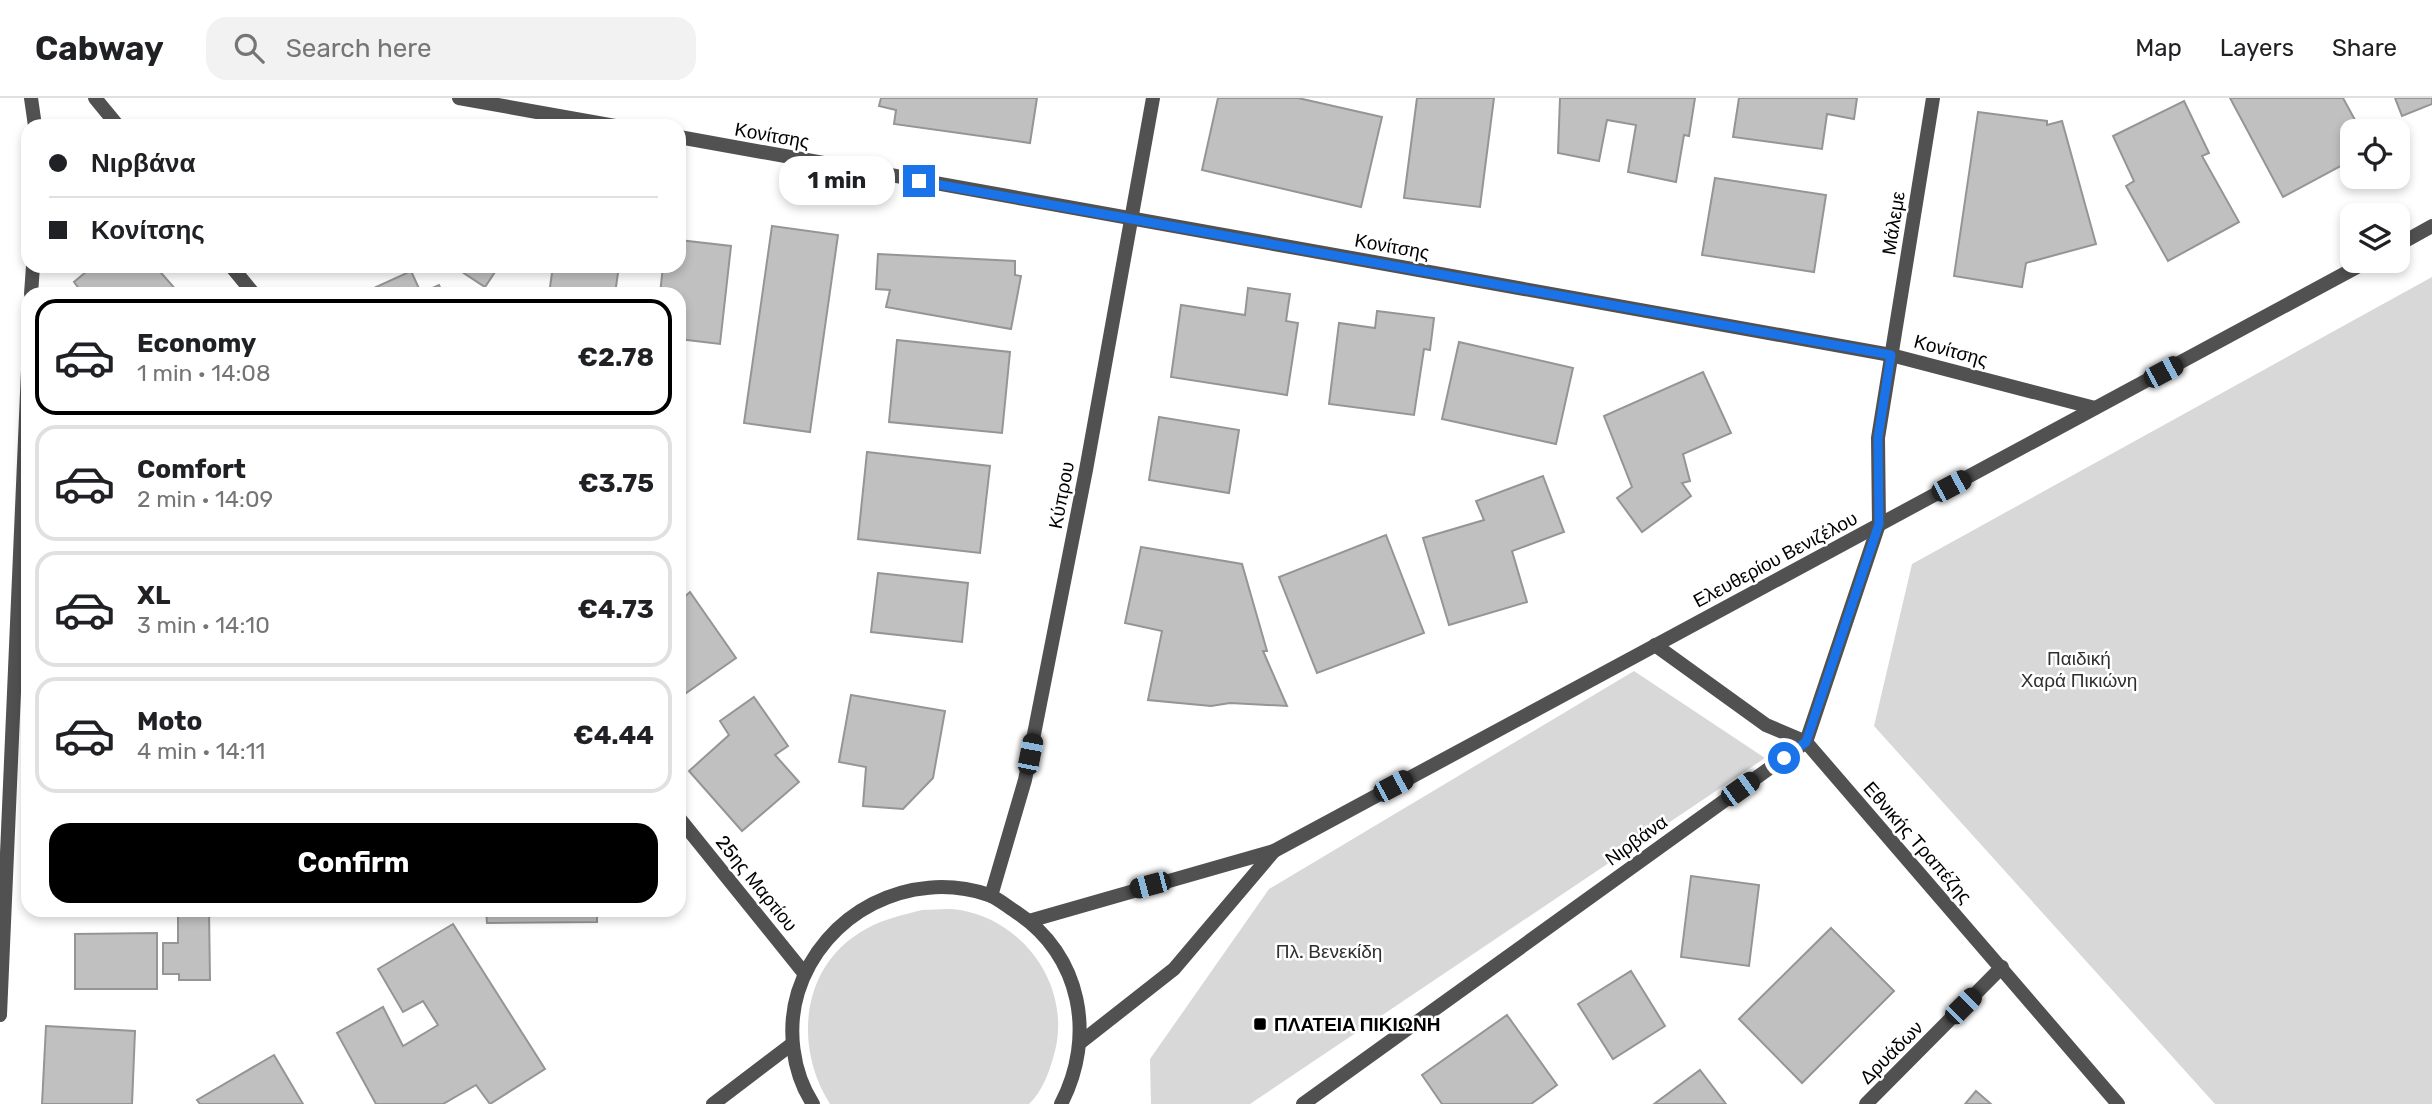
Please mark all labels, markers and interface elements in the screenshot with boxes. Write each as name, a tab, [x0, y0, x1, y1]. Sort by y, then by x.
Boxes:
search box	[206, 17, 696, 80]
text: Cabway	[35, 29, 164, 68]
icon: search	[230, 29, 268, 67]
text: Search here	[286, 33, 432, 64]
text: Map	[2135, 34, 2182, 62]
text: Layers	[2220, 34, 2294, 62]
text: Share	[2332, 34, 2397, 62]
street label: Κονίτσης	[733, 118, 811, 153]
map controls	[2340, 119, 2410, 273]
button: locate	[2340, 119, 2410, 189]
text: Νιρβάνα	[91, 148, 195, 179]
callout: 1 min	[779, 156, 894, 206]
route end	[903, 165, 935, 197]
text: 1 min	[808, 166, 866, 194]
street label: Μάλεμε	[1877, 189, 1910, 257]
button: layers	[2340, 203, 2410, 273]
text: Κονίτσης	[91, 215, 205, 246]
street label: Κονίτσης	[1353, 229, 1431, 264]
icon: car	[53, 326, 116, 389]
text: Economy	[137, 328, 256, 359]
street label: Κονίτσης	[1911, 330, 1990, 371]
text: €2.78	[578, 342, 654, 373]
car	[2140, 353, 2187, 391]
text: 1 min · 14:08	[137, 359, 271, 387]
icon: car	[53, 452, 116, 515]
text: Comfort	[137, 454, 246, 485]
street label: Κύπρου	[1044, 460, 1079, 531]
car	[1928, 467, 1975, 505]
text: €3.75	[578, 468, 654, 499]
text: 2 min · 14:09	[137, 485, 273, 513]
street label: Ελευθερίου Βενιζέλου	[1689, 506, 1861, 612]
icon: car	[53, 578, 116, 641]
text: XL	[137, 580, 170, 611]
text: €4.73	[577, 594, 654, 625]
text: 3 min · 14:10	[137, 611, 270, 639]
park label: Παιδική Χαρά Πικιώνη	[2021, 647, 2137, 692]
icon: car	[53, 704, 116, 767]
text: Moto	[137, 706, 202, 737]
text: €4.44	[573, 720, 654, 751]
car	[1016, 731, 1045, 777]
text: 4 min · 14:11	[137, 737, 265, 765]
route start	[1768, 742, 1800, 774]
car	[1370, 767, 1417, 805]
car	[1717, 768, 1764, 810]
street label: Εθνικής Τραπέζης	[1859, 777, 1977, 908]
street label: Νιρβάνα	[1601, 810, 1672, 871]
button: Confirm	[49, 823, 658, 903]
street label: 25ης Μαρτίου	[711, 831, 802, 936]
car	[1127, 869, 1174, 901]
park label: Πλ. Βενεκίδη	[1276, 940, 1382, 963]
car	[1941, 984, 1986, 1028]
place label: ΠΛΑΤΕΙΑ ΠΙΚΙΩΝΗ	[1274, 1013, 1441, 1036]
marker: ΠΛΑΤΕΙΑ ΠΙΚΙΩΝΗ	[1252, 1016, 1268, 1032]
street label: Δρυάδων	[1855, 1016, 1928, 1089]

